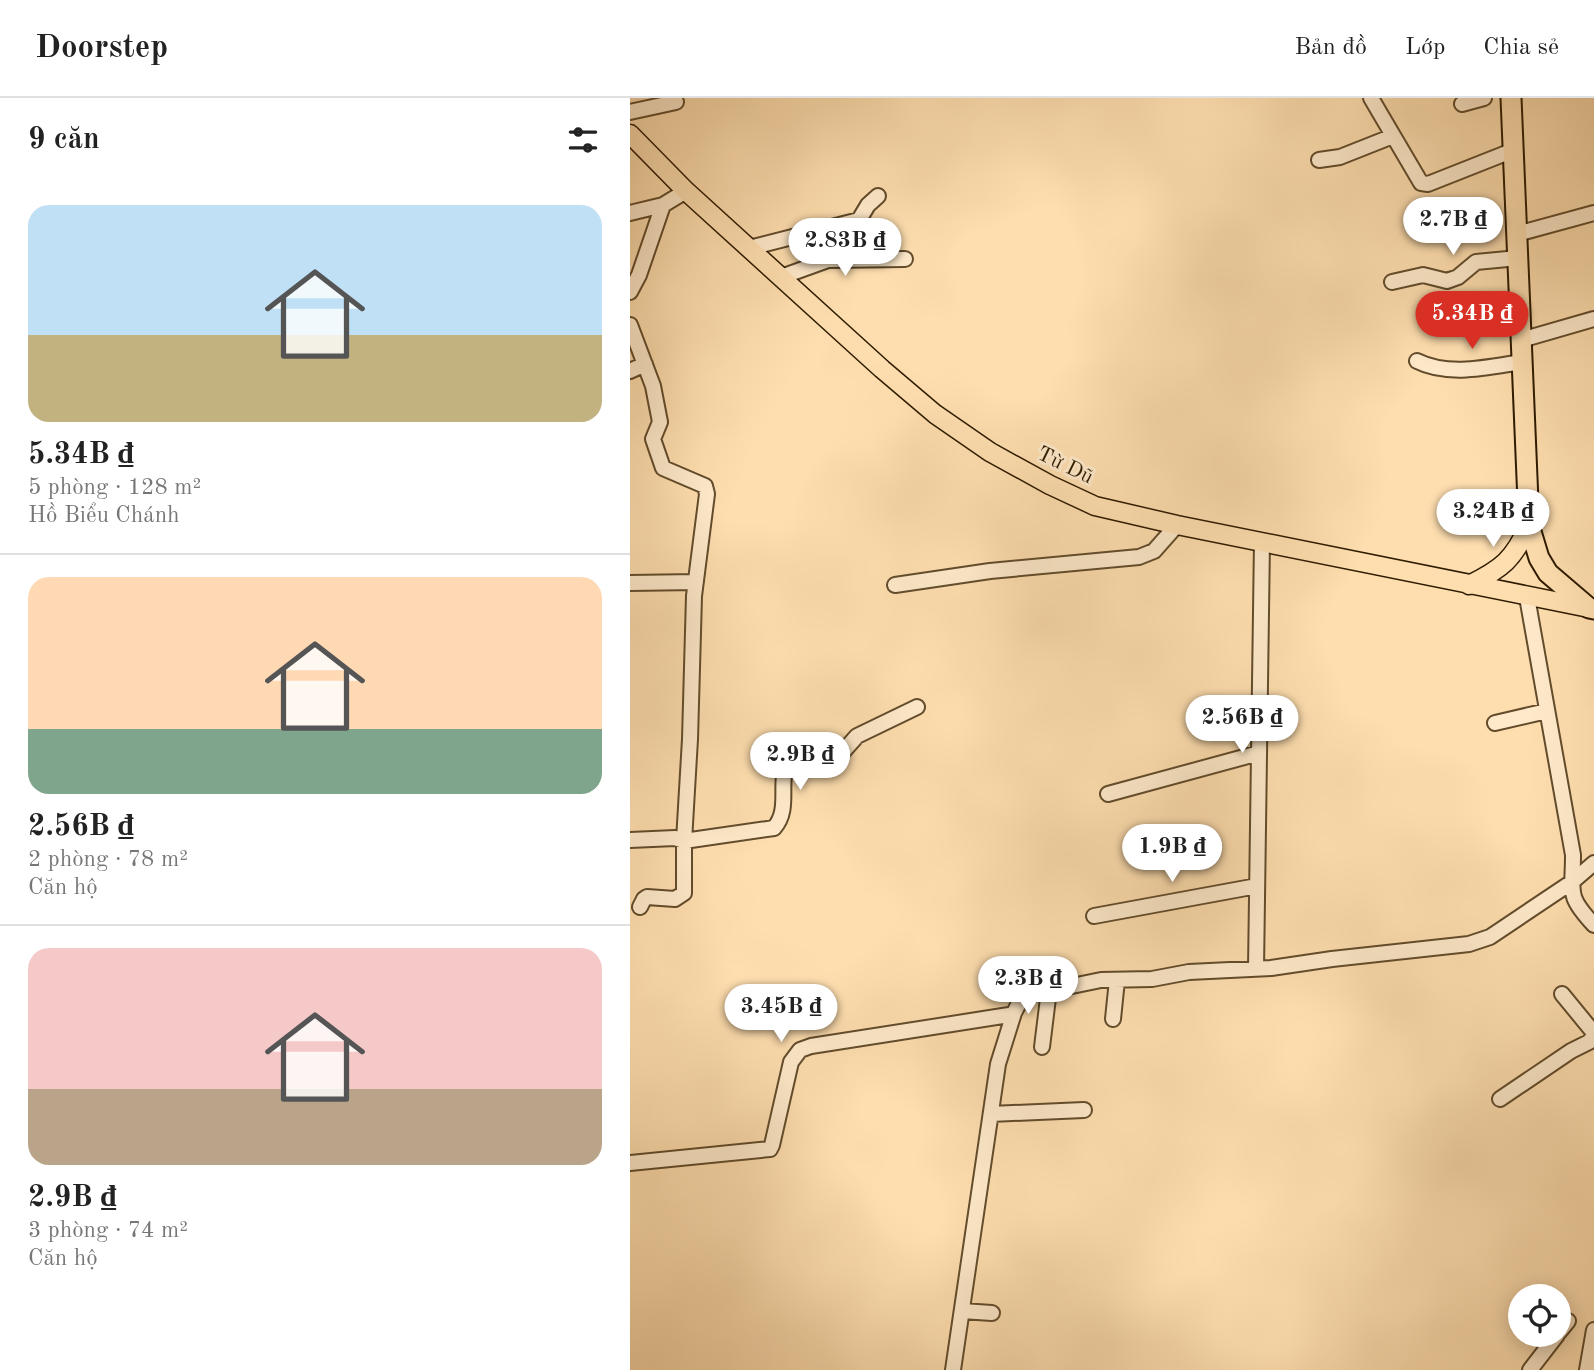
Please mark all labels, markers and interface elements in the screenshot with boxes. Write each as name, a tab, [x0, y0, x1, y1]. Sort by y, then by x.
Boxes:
text: Doorstep	[35, 32, 168, 65]
text: Bản đồ	[1294, 36, 1367, 60]
text: Lớp	[1405, 36, 1445, 60]
text: Chia sẻ	[1483, 36, 1559, 60]
icon: filters	[564, 121, 602, 159]
text: 9 căn	[28, 125, 100, 155]
pin: 2.7B ₫	[1396, 198, 1510, 257]
text: 2.7B ₫	[1419, 208, 1487, 231]
pin: 2.83B ₫	[780, 218, 910, 278]
text: 2.83B ₫	[804, 229, 886, 252]
icon: home	[252, 251, 378, 377]
pin: 5.34B ₫	[1407, 292, 1537, 351]
text: 5.34B ₫	[1431, 302, 1513, 325]
text: 5.34B ₫	[28, 440, 134, 470]
street label: Từ Dũ	[1034, 443, 1096, 489]
text: 5 phòng · 128 m²	[28, 476, 201, 499]
pin: 3.24B ₫	[1428, 490, 1558, 549]
text: 3.24B ₫	[1452, 500, 1534, 523]
text: Hồ Biểu Chánh	[28, 504, 180, 527]
icon: home	[252, 623, 378, 749]
pin: 2.56B ₫	[1177, 696, 1307, 755]
text: 2.56B ₫	[1201, 706, 1283, 729]
pin: 2.9B ₫	[743, 732, 857, 792]
text: 2.9B ₫	[766, 743, 834, 766]
text: 2.56B ₫	[28, 812, 134, 842]
pin: 1.9B ₫	[1115, 824, 1229, 884]
text: 1.9B ₫	[1138, 835, 1206, 858]
text: 2 phòng · 78 m²	[28, 848, 188, 871]
text: Căn hộ	[28, 876, 98, 899]
pin: 2.3B ₫	[971, 956, 1085, 1016]
text: 2.3B ₫	[994, 967, 1062, 990]
pin: 3.45B ₫	[716, 984, 846, 1044]
icon: home	[252, 994, 378, 1120]
text: 3.45B ₫	[740, 995, 822, 1018]
text: 2.9B ₫	[28, 1183, 116, 1213]
text: 3 phòng · 74 m²	[28, 1219, 188, 1242]
text: Căn hộ	[28, 1247, 98, 1270]
map controls	[1508, 1284, 1571, 1347]
button: locate	[1508, 1284, 1571, 1347]

